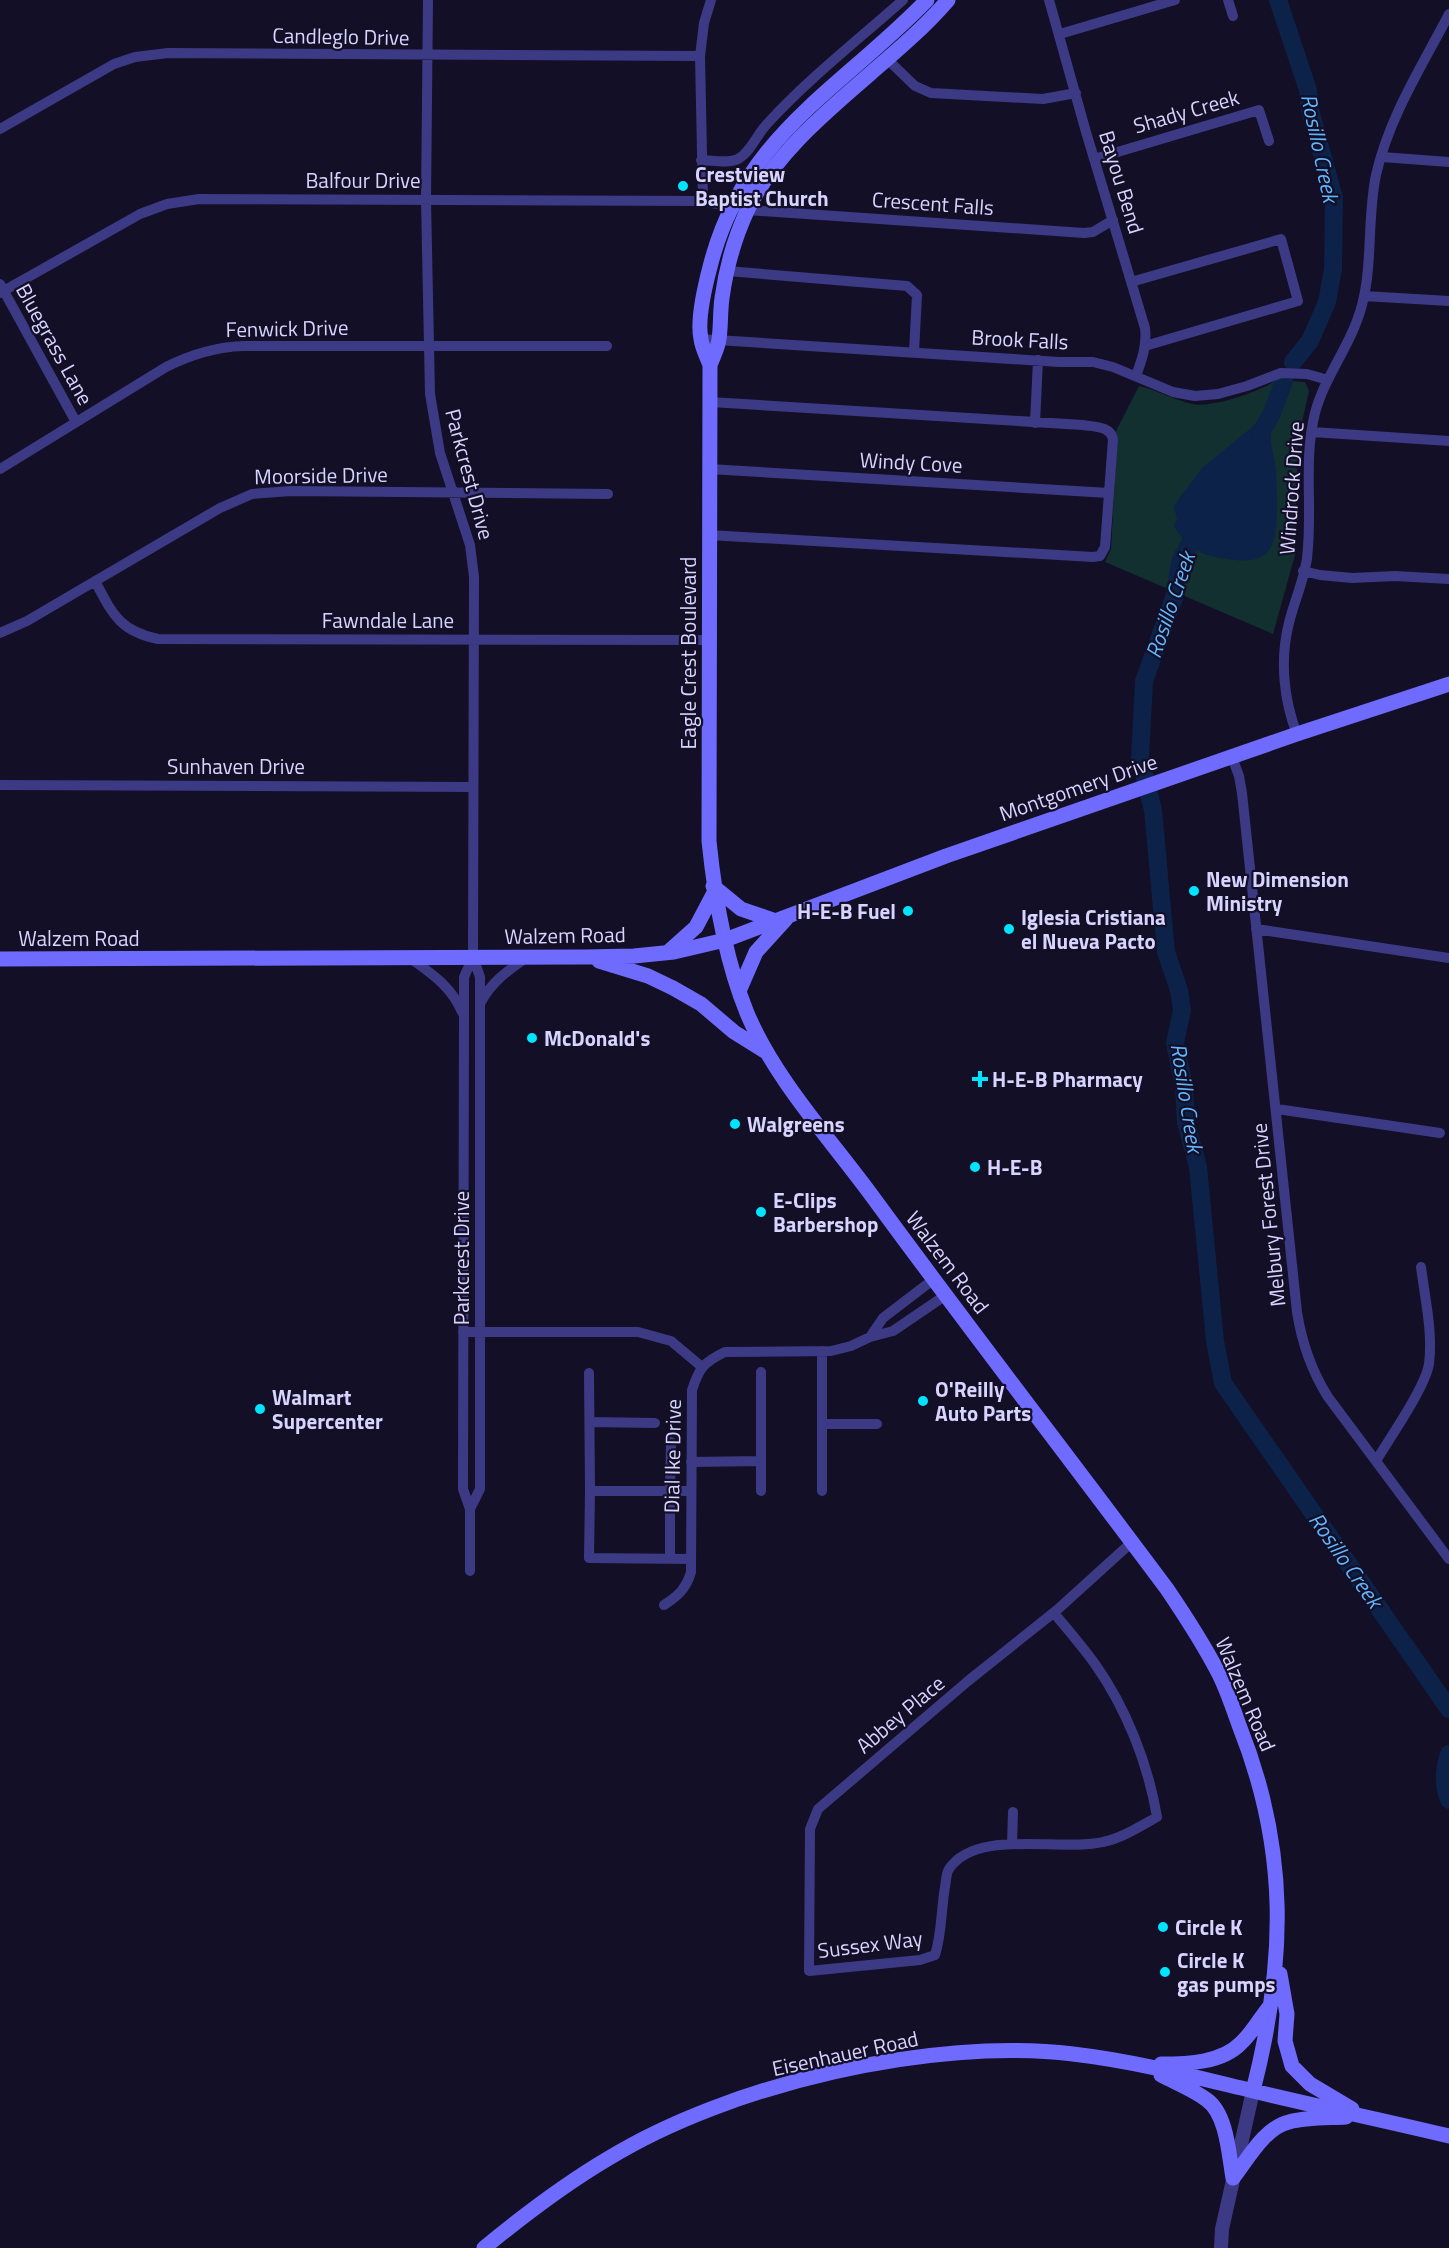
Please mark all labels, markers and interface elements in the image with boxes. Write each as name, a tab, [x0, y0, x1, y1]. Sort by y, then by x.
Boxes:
street label: Candleglo Drive	[272, 19, 410, 53]
street label: Shady Creek	[1129, 81, 1243, 141]
water label: Rosillo Creek	[1292, 91, 1349, 208]
street label: Bayou Bend	[1091, 127, 1153, 237]
place label: Crestview Baptist Church	[695, 158, 829, 214]
street label: Balfour Drive	[305, 164, 421, 196]
marker: Crestview Baptist Church	[676, 179, 690, 193]
street label: Crescent Falls	[871, 183, 995, 223]
street label: Bluegrass Lane	[8, 277, 102, 411]
street label: Fenwick Drive	[225, 311, 349, 345]
street label: Brook Falls	[971, 320, 1069, 358]
street label: Parkcrest Drive	[437, 405, 503, 543]
street label: Windrock Drive	[1270, 420, 1312, 556]
street label: Windy Cove	[859, 443, 963, 481]
street label: Moorside Drive	[254, 458, 388, 492]
water label: Rosillo Creek	[1136, 545, 1205, 663]
street label: Eagle Crest Boulevard	[672, 557, 704, 749]
street label: Fawndale Lane	[322, 604, 454, 636]
street label: Montgomery Drive	[995, 745, 1161, 829]
street label: Sunhaven Drive	[167, 750, 305, 782]
place label: New Dimension Ministry	[1206, 863, 1349, 919]
marker: New Dimension Ministry	[1187, 884, 1201, 898]
place label: H-E-B Fuel	[797, 895, 896, 927]
place label: Iglesia Cristiana el Nueva Pacto	[1021, 901, 1166, 957]
marker: H-E-B Fuel	[901, 904, 915, 918]
street label: Walzem Road	[504, 918, 626, 952]
street label: Walzem Road	[18, 922, 140, 954]
marker: Iglesia Cristiana el Nueva Pacto	[1002, 922, 1016, 936]
place label: McDonald's	[544, 1022, 650, 1054]
marker: McDonald's	[525, 1031, 539, 1045]
water label: Rosillo Creek	[1162, 1041, 1213, 1157]
place label: H-E-B Pharmacy	[992, 1063, 1143, 1095]
marker: H-E-B Pharmacy	[973, 1072, 987, 1086]
place label: Walgreens	[747, 1108, 845, 1140]
marker: Walgreens	[728, 1117, 742, 1131]
street label: Melbury Forest Drive	[1242, 1122, 1294, 1308]
place label: H-E-B	[987, 1151, 1042, 1183]
marker: H-E-B	[968, 1160, 982, 1174]
place label: E-Clips Barbershop	[773, 1184, 878, 1240]
street label: Parkcrest Drive	[445, 1191, 477, 1325]
street label: Walzem Road	[899, 1204, 997, 1320]
marker: E-Clips Barbershop	[754, 1205, 768, 1219]
place label: O'Reilly Auto Parts	[935, 1373, 1031, 1429]
place label: Walmart Supercenter	[272, 1381, 383, 1437]
marker: O'Reilly Auto Parts	[916, 1394, 930, 1408]
street label: Dial Ike Drive	[655, 1399, 689, 1513]
marker: Walmart Supercenter	[253, 1402, 267, 1416]
water label: Rosillo Creek	[1300, 1505, 1393, 1617]
street label: Walzem Road	[1208, 1632, 1284, 1756]
street label: Abbey Place	[849, 1667, 951, 1761]
place label: Circle K	[1175, 1911, 1243, 1943]
marker: Circle K	[1156, 1920, 1170, 1934]
street label: Sussex Way	[816, 1922, 924, 1966]
place label: Circle K gas pumps	[1177, 1944, 1276, 2000]
marker: Circle K gas pumps	[1158, 1965, 1172, 1979]
street label: Eisenhauer Road	[769, 2022, 921, 2084]

